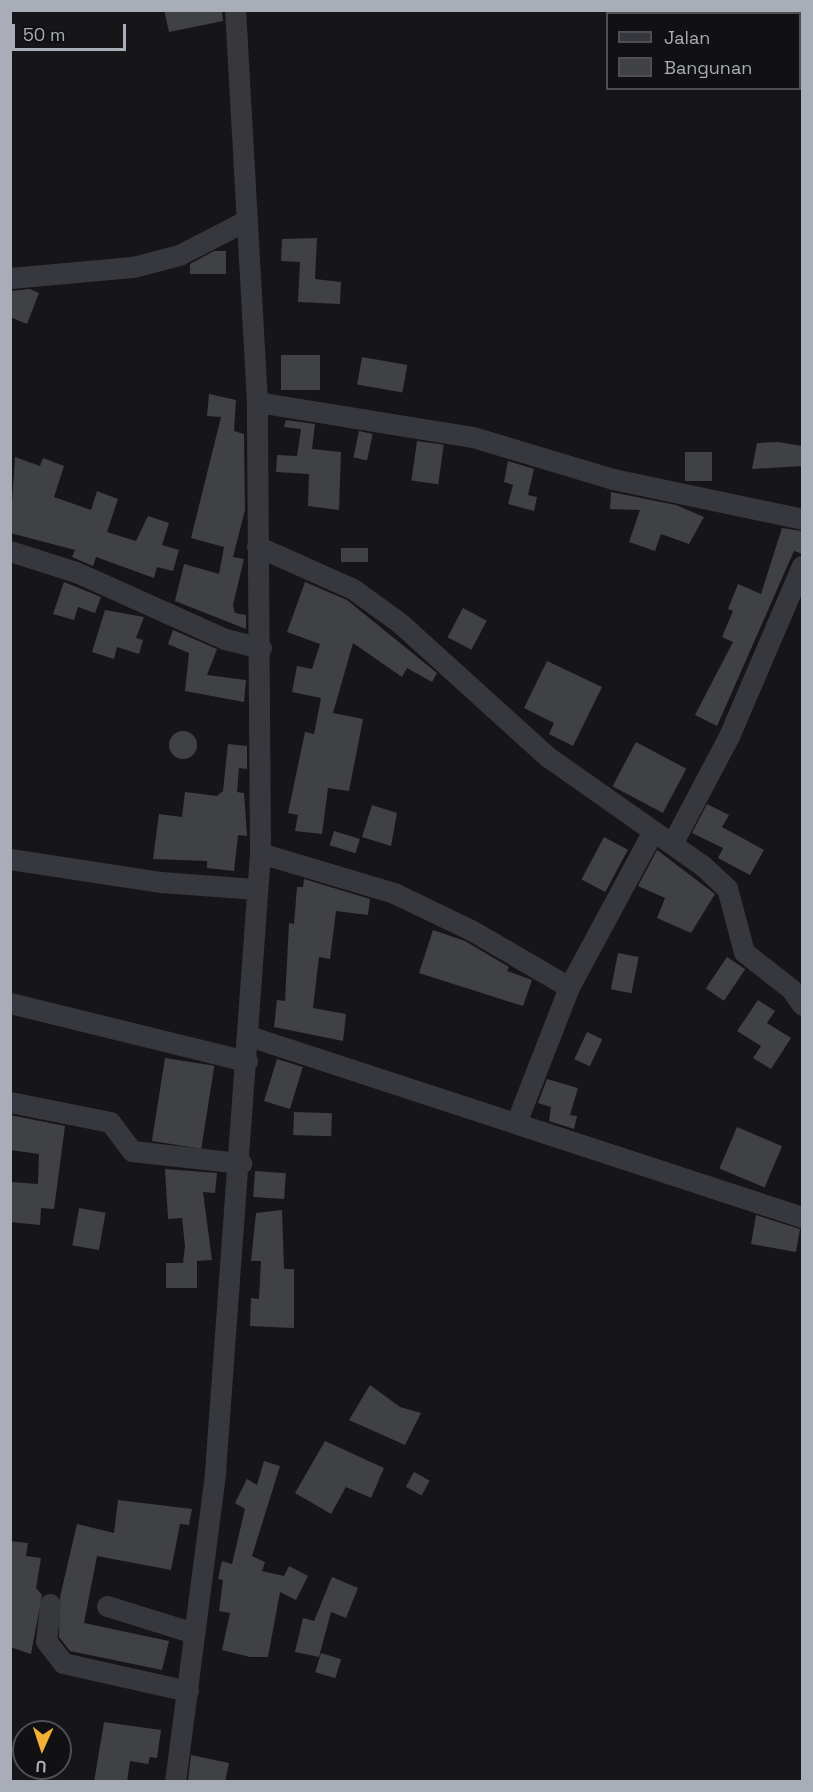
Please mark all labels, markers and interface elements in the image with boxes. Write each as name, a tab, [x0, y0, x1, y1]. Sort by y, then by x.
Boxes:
scale bar	[15, 12, 129, 50]
legend	[606, 12, 801, 90]
text: 50 m	[23, 23, 65, 46]
text: Jalan	[664, 26, 710, 49]
text: Bangunan	[664, 56, 752, 79]
north arrow	[12, 1720, 72, 1780]
text: U	[35, 1756, 47, 1777]

